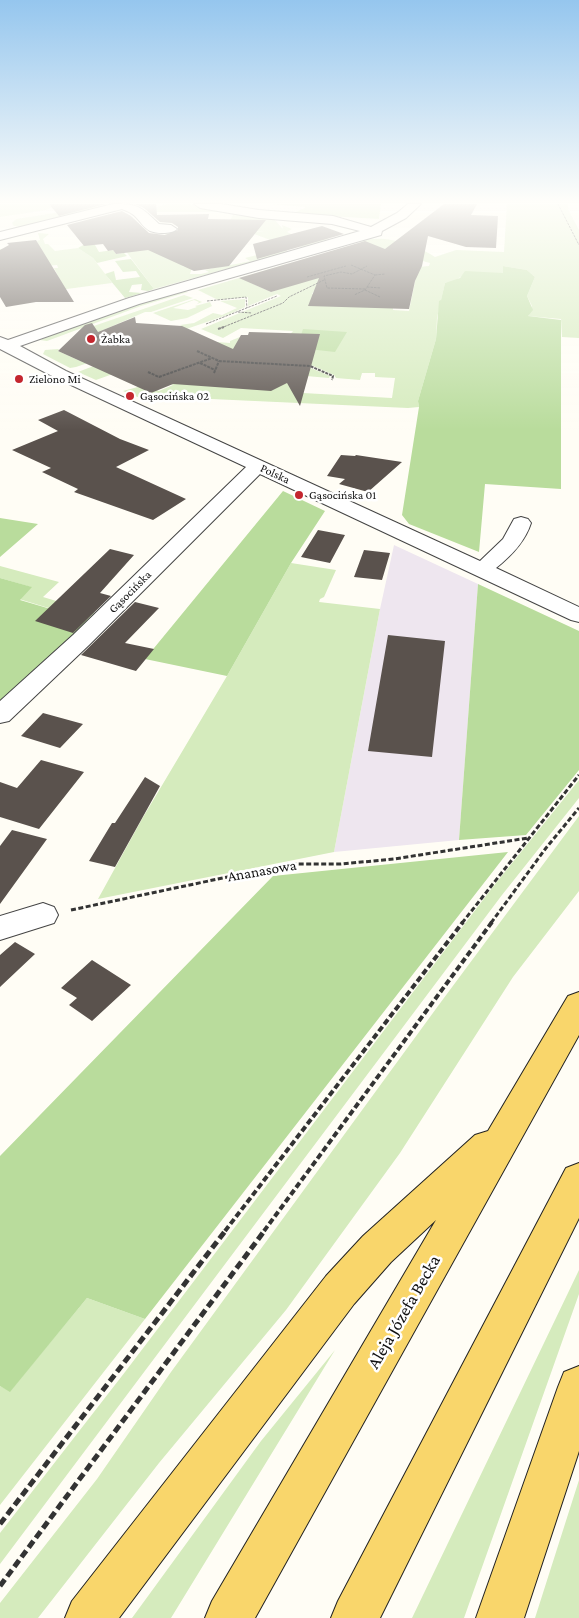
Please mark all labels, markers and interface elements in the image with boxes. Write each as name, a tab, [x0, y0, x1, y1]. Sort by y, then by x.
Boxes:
place label: Żabka	[101, 332, 130, 346]
marker: Żabka	[85, 333, 97, 345]
place label: Zielono Mi	[29, 372, 81, 386]
marker: Zielono Mi	[13, 373, 25, 385]
place label: Gąsocińska 02	[140, 389, 209, 403]
marker: Gąsocińska 02	[124, 390, 136, 402]
street label: Polska	[258, 461, 292, 487]
place label: Gąsocińska 01	[309, 488, 376, 502]
marker: Gąsocińska 01	[293, 489, 305, 501]
street label: Gąsocińska	[106, 568, 154, 616]
street label: Ananasowa	[226, 856, 298, 886]
street label: Aleja Józefa Becka	[363, 1251, 445, 1373]

